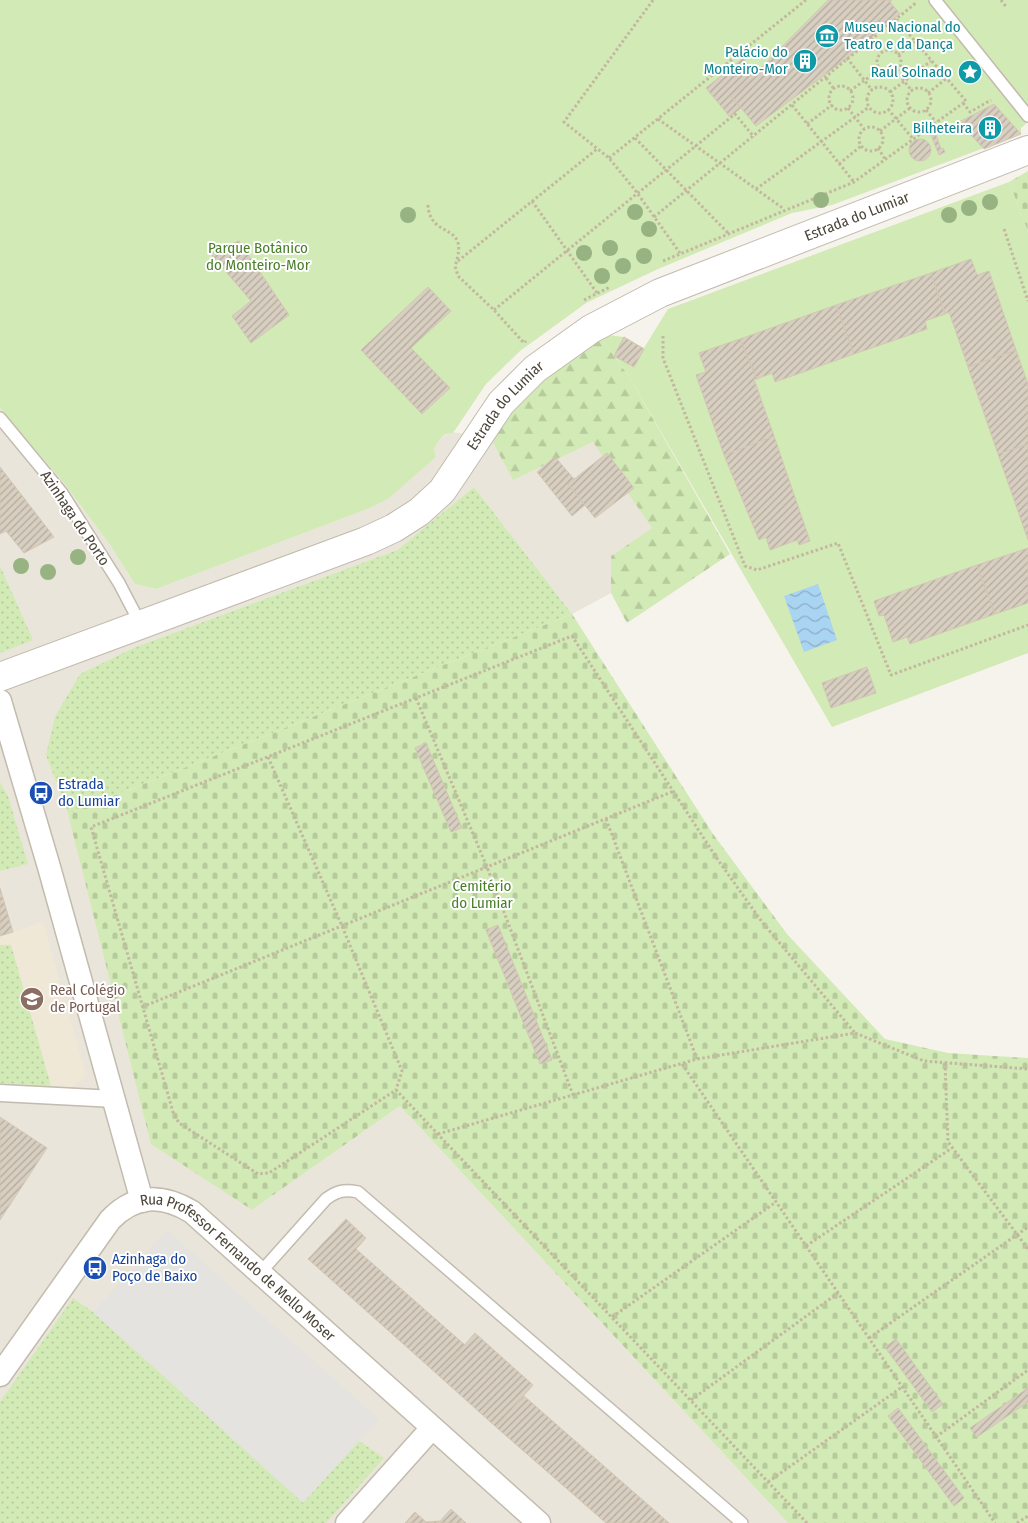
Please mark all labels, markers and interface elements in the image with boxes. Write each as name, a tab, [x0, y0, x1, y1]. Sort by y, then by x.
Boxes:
place label: Museu Nacional do Teatro e da Dança	[844, 18, 961, 53]
museum icon: Museu Nacional do Teatro e da Dança	[814, 23, 840, 49]
place label: Palácio do Monteiro-Mor	[704, 43, 789, 78]
building icon: Palácio do Monteiro-Mor	[792, 48, 818, 74]
place icon: Raúl Solnado	[957, 59, 983, 85]
place label: Raúl Solnado	[871, 63, 952, 81]
building icon: Bilheteira	[977, 115, 1003, 141]
place label: Bilheteira	[913, 119, 972, 137]
street label: Estrada do Lumiar	[802, 188, 913, 245]
park label: Parque Botânico do Monteiro-Mor	[206, 239, 311, 274]
street label: Estrada do Lumiar	[463, 356, 548, 453]
street label: Azinhaga do Porto	[37, 467, 113, 569]
place label: Estrada do Lumiar	[58, 775, 120, 810]
bus stop icon: Estrada do Lumiar	[28, 780, 54, 806]
park label: Cemitério do Lumiar	[451, 877, 514, 912]
place label: Real Colégio de Portugal	[50, 981, 125, 1016]
school or university icon: Real Colégio de Portugal	[19, 986, 45, 1012]
street label: Rua Professor Fernando de Mello Moser	[139, 1190, 340, 1346]
place label: Azinhaga do Poço de Baixo	[112, 1250, 198, 1285]
bus stop icon: Azinhaga do Poço de Baixo	[82, 1255, 108, 1281]

